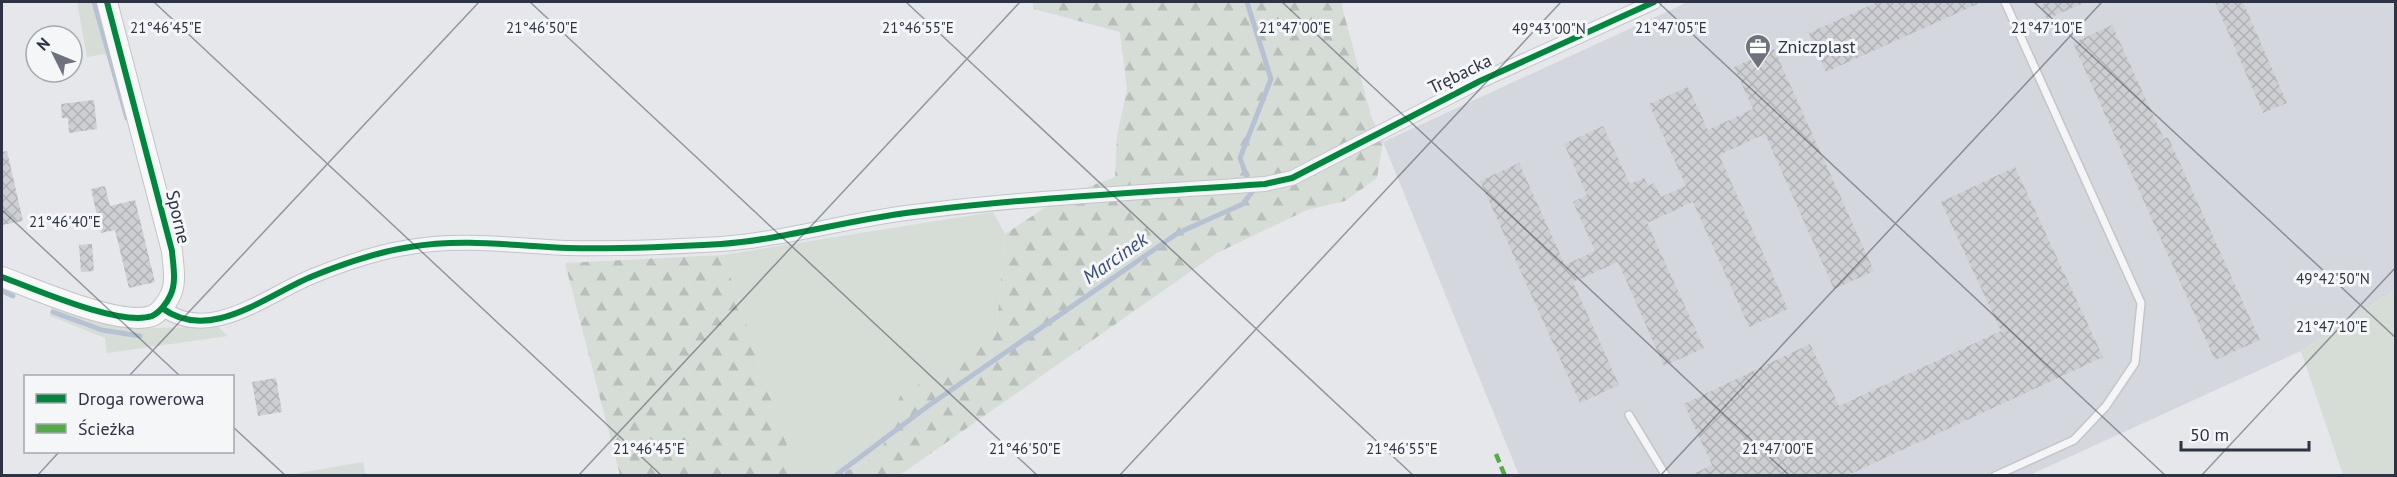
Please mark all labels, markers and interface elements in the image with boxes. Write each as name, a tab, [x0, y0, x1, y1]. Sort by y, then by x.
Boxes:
text: 21°46'45"E	[130, 18, 202, 37]
text: 21°46'50"E	[506, 18, 578, 37]
text: 21°46'55"E	[882, 18, 954, 37]
text: 21°47'00"E	[1259, 18, 1331, 37]
text: 21°47'05"E	[1635, 18, 1707, 37]
text: 21°47'10"E	[2011, 18, 2083, 37]
text: 49°43'00"N	[1512, 19, 1586, 38]
north arrow	[24, 24, 84, 84]
office icon: Zniczplast	[1743, 32, 1773, 70]
text: N	[32, 33, 54, 54]
place label: Zniczplast	[1778, 35, 1856, 58]
street label: Trębacka	[1424, 48, 1495, 99]
street label: Sporne	[161, 188, 196, 246]
text: 21°46'40"E	[29, 212, 101, 231]
water label: Marcinek	[1077, 226, 1153, 290]
text: 49°42'50"N	[2296, 269, 2370, 288]
text: 21°47'10"E	[2296, 317, 2368, 336]
legend	[24, 375, 234, 453]
text: Droga rowerowa	[78, 387, 204, 410]
scale bar	[2181, 414, 2308, 452]
text: Ścieżka	[78, 417, 135, 440]
text: 50 m	[2190, 423, 2229, 446]
text: 21°46'45"E	[613, 439, 685, 458]
text: 21°46'50"E	[989, 439, 1061, 458]
text: 21°46'55"E	[1366, 439, 1438, 458]
text: 21°47'00"E	[1742, 439, 1814, 458]

